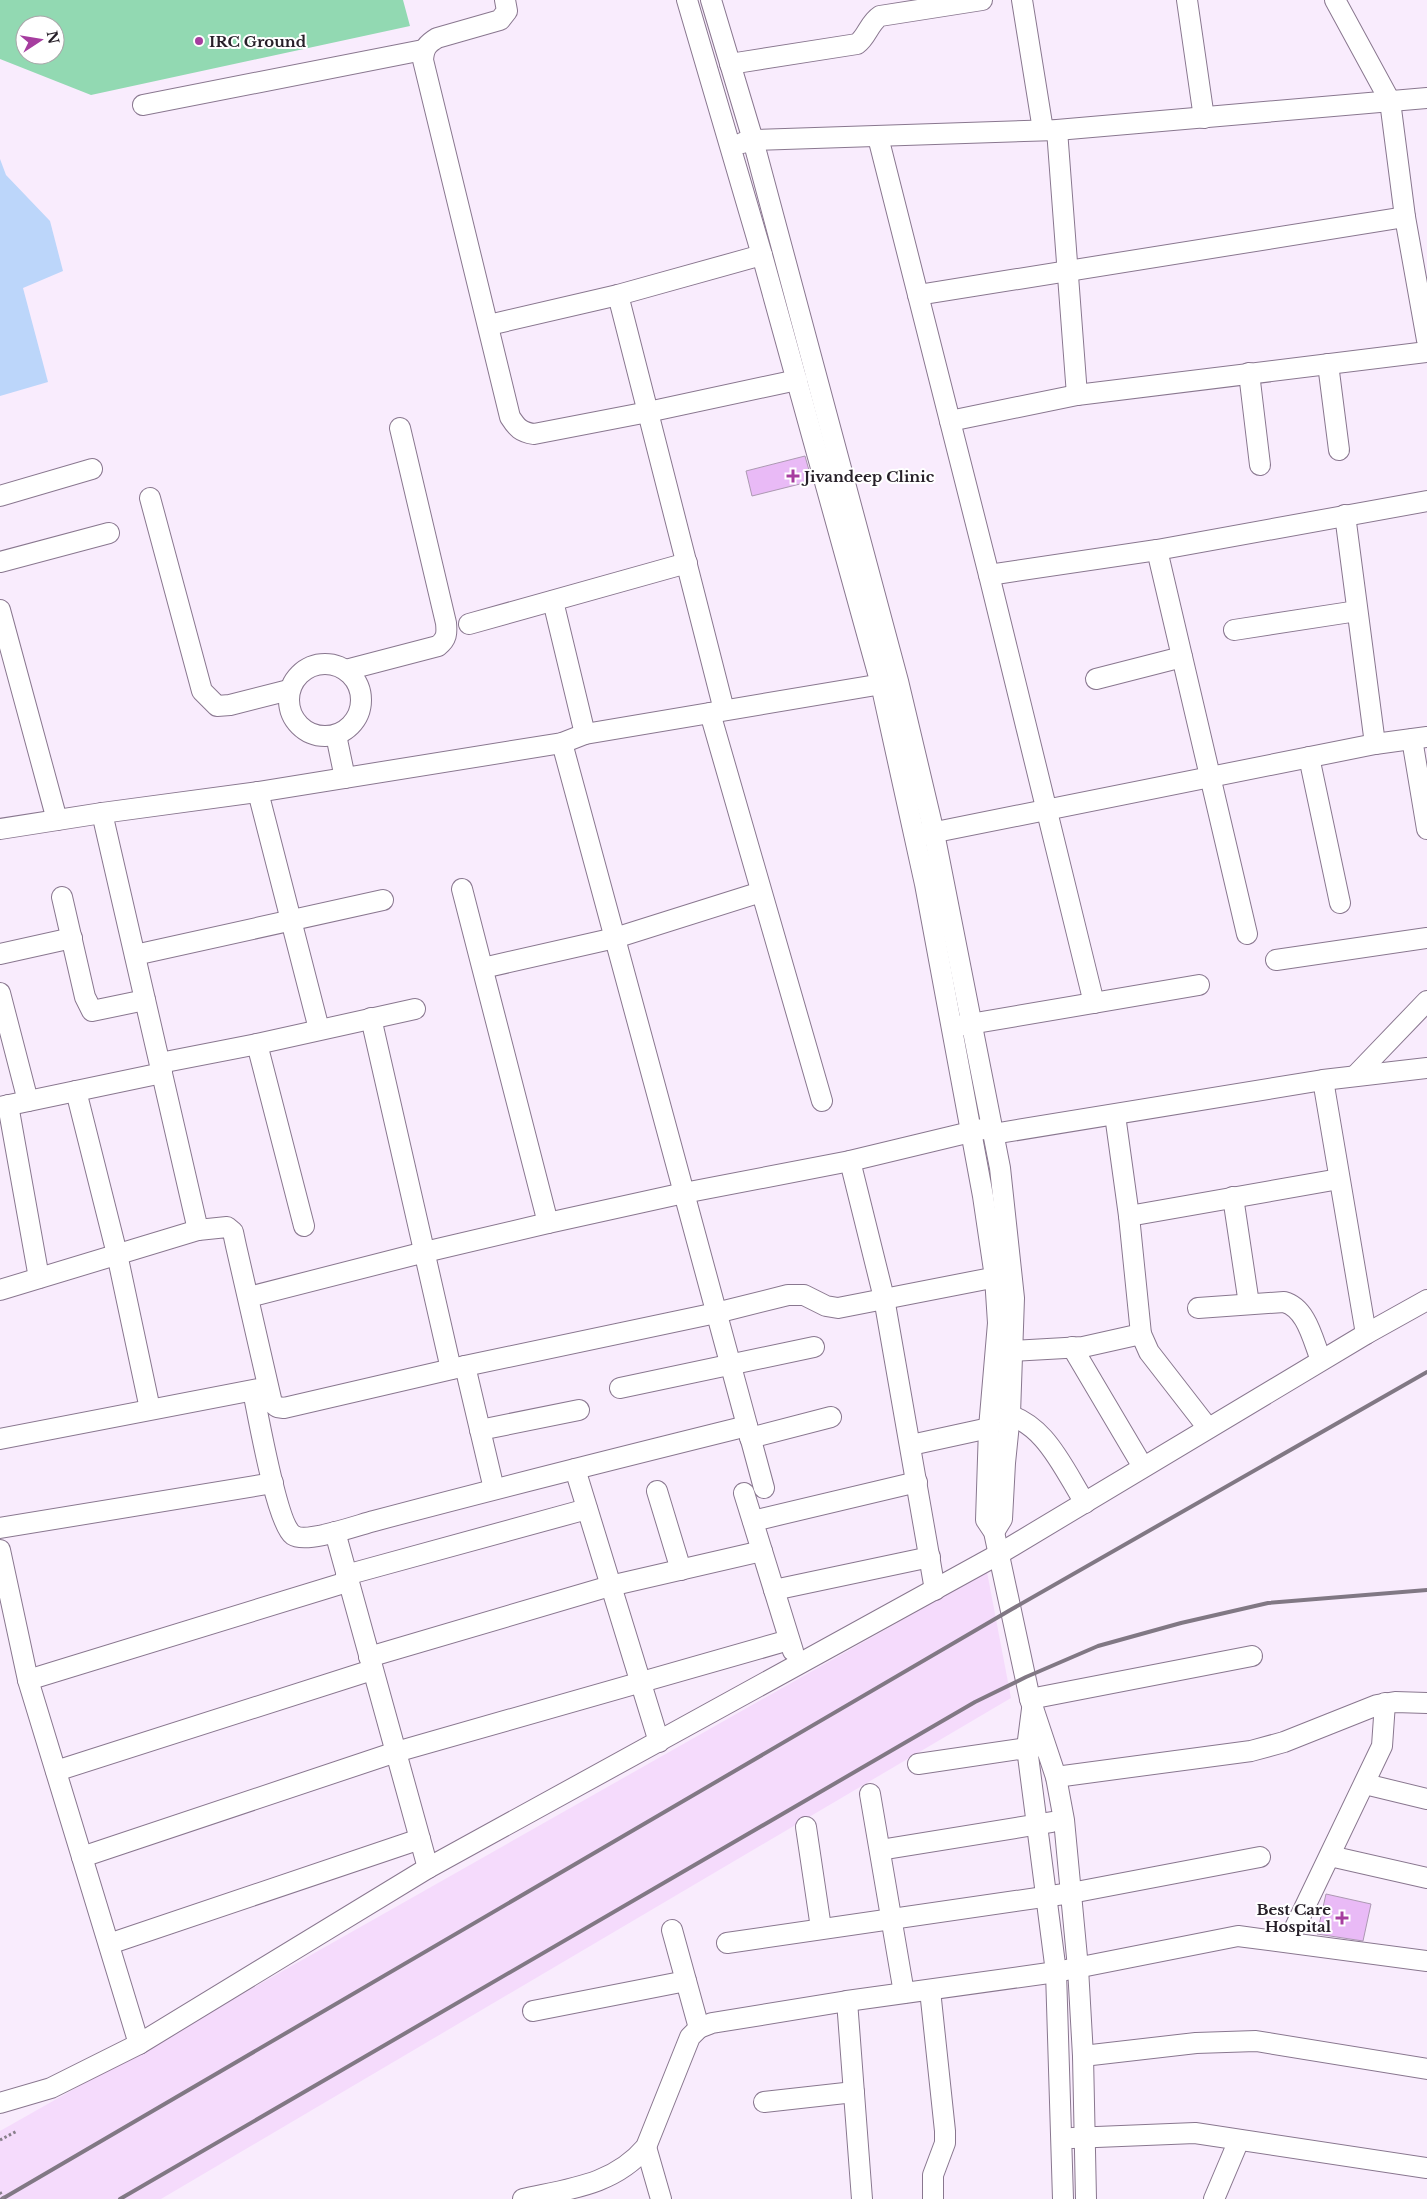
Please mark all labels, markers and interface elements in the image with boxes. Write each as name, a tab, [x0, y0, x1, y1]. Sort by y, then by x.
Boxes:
north arrow	[15, 15, 65, 65]
text: N	[43, 29, 63, 46]
place label: IRC Ground	[209, 32, 307, 51]
marker: IRC Ground	[193, 35, 205, 47]
place label: Jivandeep Clinic	[801, 467, 935, 486]
marker: Jivandeep Clinic	[786, 469, 800, 483]
place label: Best Care Hospital	[1256, 1900, 1332, 1936]
marker: Best Care Hospital	[1335, 1911, 1349, 1925]

